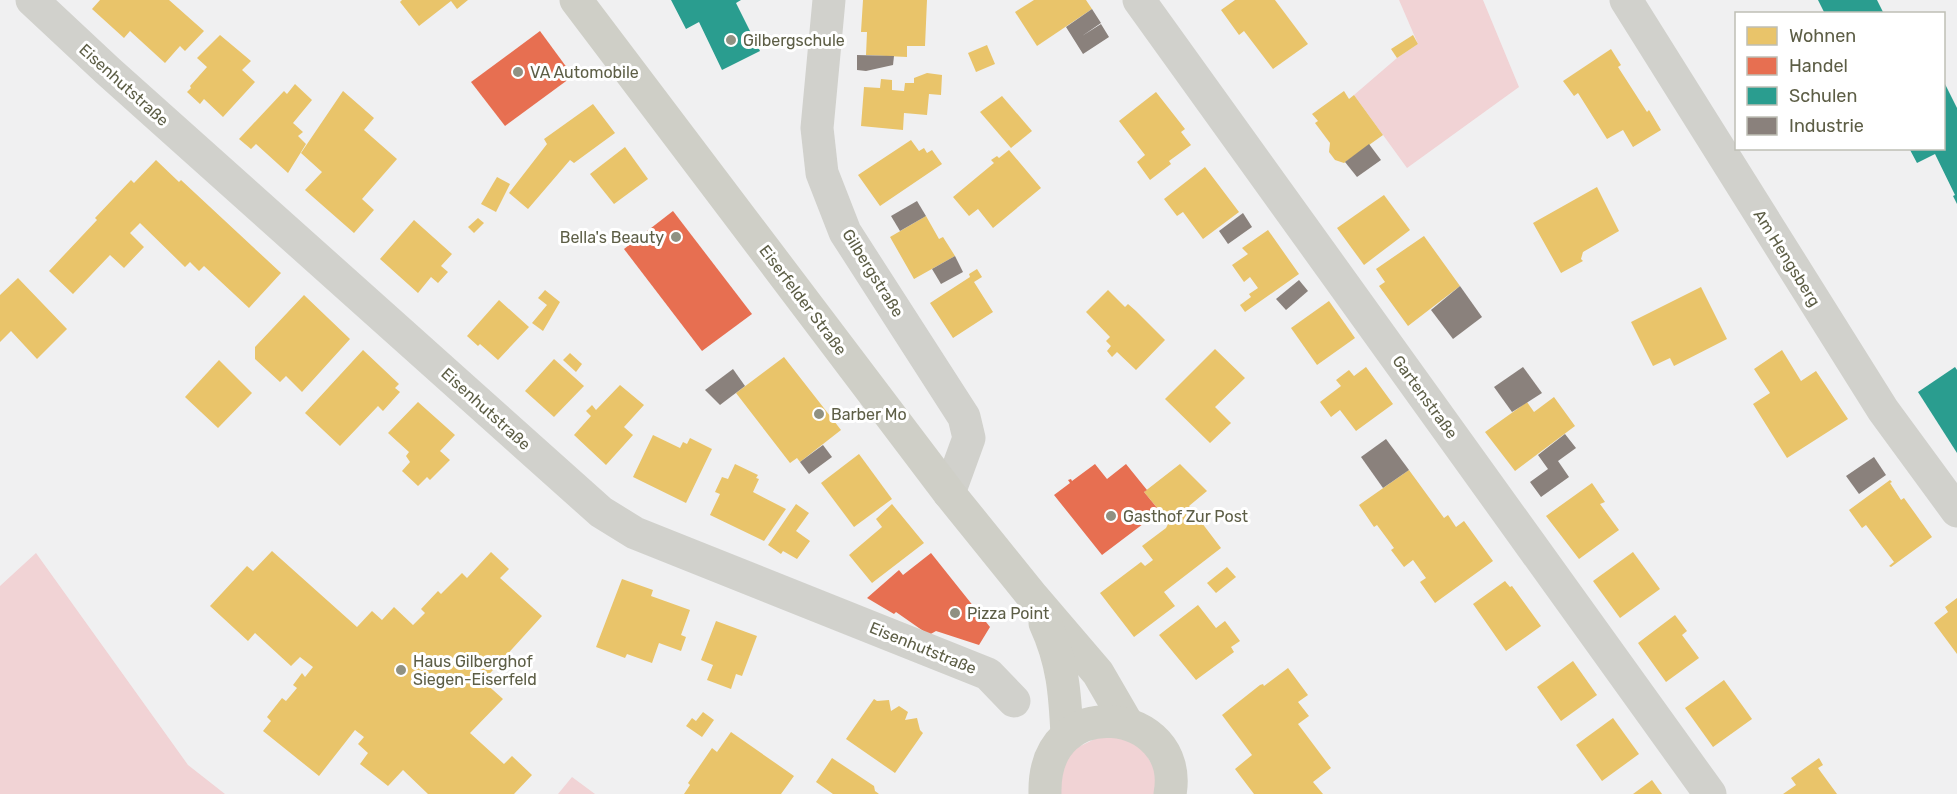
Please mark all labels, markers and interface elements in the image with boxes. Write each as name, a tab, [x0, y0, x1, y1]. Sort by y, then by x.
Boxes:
legend	[1735, 12, 1945, 150]
text: Wohnen	[1789, 25, 1856, 47]
place label: Gilbergschule	[743, 31, 845, 50]
marker: Gilbergschule	[724, 33, 738, 47]
street label: Eisenhutstraße	[75, 40, 173, 130]
text: Handel	[1789, 55, 1848, 77]
place label: VA Automobile	[530, 63, 639, 82]
marker: VA Automobile	[511, 65, 525, 79]
text: Schulen	[1789, 85, 1857, 107]
text: Industrie	[1789, 115, 1864, 137]
street label: Am Hengsberg	[1750, 206, 1824, 310]
street label: Gilbergstraße	[838, 225, 908, 321]
place label: Bella's Beauty	[560, 228, 664, 247]
marker: Bella's Beauty	[669, 230, 683, 244]
street label: Eiserfelder Straße	[755, 241, 851, 359]
street label: Gartenstraße	[1388, 352, 1462, 442]
street label: Eisenhutstraße	[437, 364, 535, 454]
place label: Barber Mo	[831, 405, 907, 424]
marker: Barber Mo	[812, 407, 826, 421]
place label: Gasthof Zur Post	[1123, 507, 1248, 526]
marker: Gasthof Zur Post	[1104, 509, 1118, 523]
place label: Pizza Point	[967, 604, 1049, 623]
marker: Pizza Point	[948, 606, 962, 620]
street label: Eisenhutstraße	[867, 618, 979, 678]
place label: Haus Gilberghof Siegen-Eiserfeld	[413, 652, 537, 689]
marker: Haus Gilberghof Siegen-Eiserfeld	[394, 663, 408, 677]

